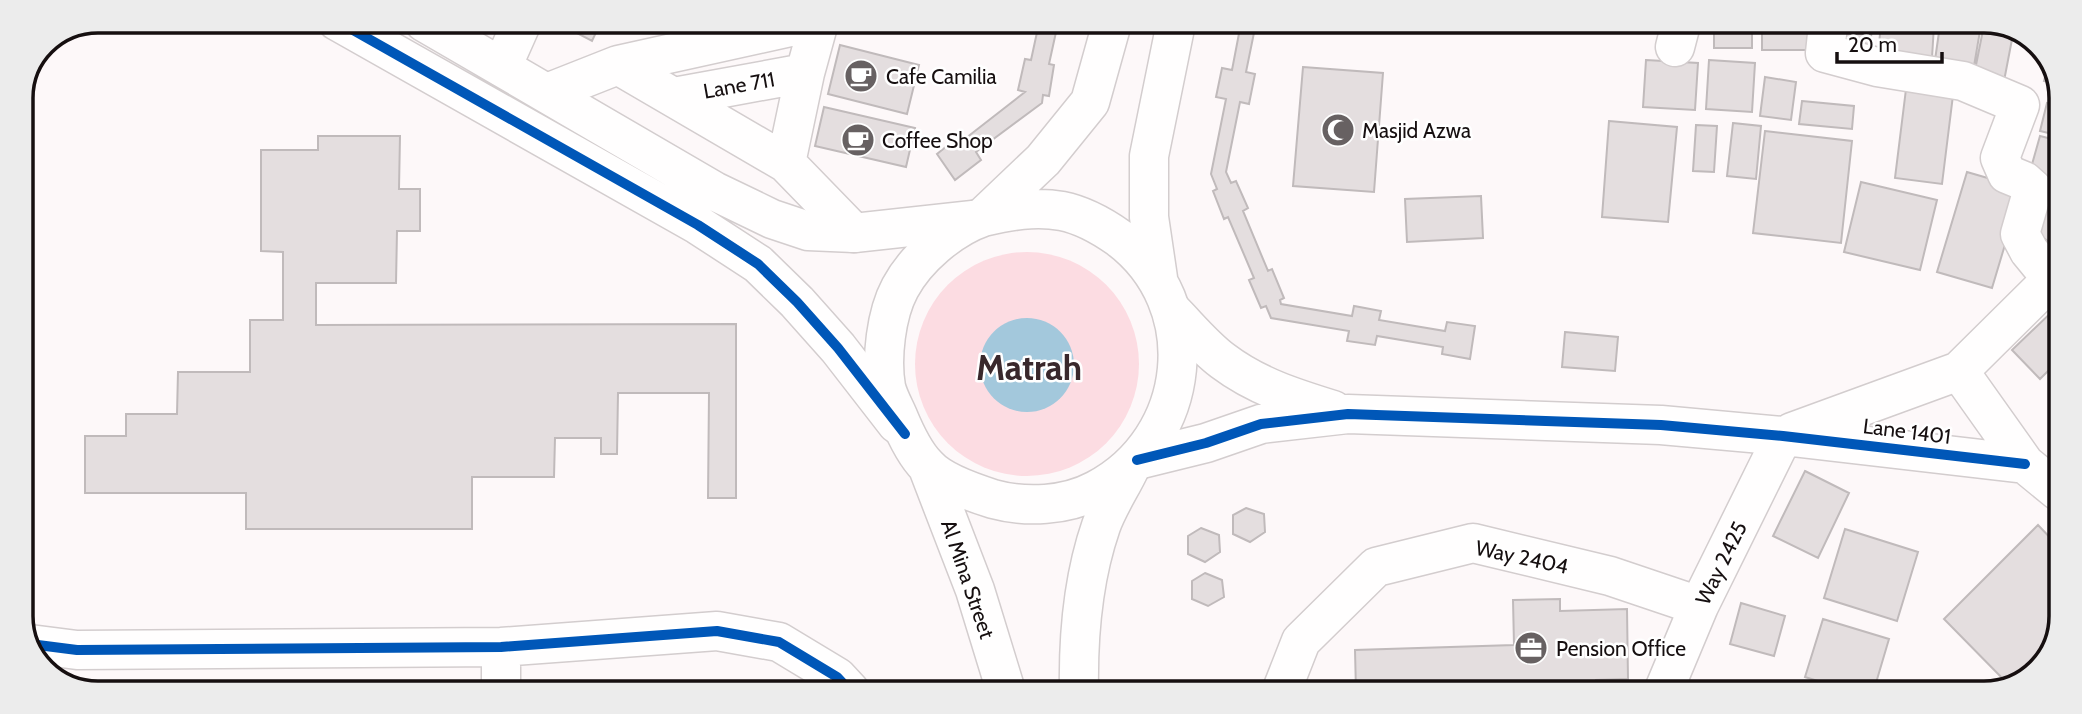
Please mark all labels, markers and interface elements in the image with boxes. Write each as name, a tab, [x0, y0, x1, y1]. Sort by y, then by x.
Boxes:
scale bar	[1837, 21, 1942, 65]
text: 20 m	[1848, 32, 1897, 57]
cafe icon: Cafe Camilia	[842, 57, 880, 95]
place label: Cafe Camilia	[886, 64, 997, 89]
street label: Lane 711	[701, 66, 777, 104]
mosque icon: Masjid Azwa	[1319, 111, 1357, 149]
place label: Masjid Azwa	[1362, 118, 1471, 144]
cafe icon: Coffee Shop	[839, 121, 877, 159]
place label: Coffee Shop	[882, 128, 993, 153]
district label: Matrah	[976, 346, 1082, 389]
street label: Lane 1401	[1862, 413, 1952, 449]
street label: Al Mina Street	[936, 516, 1000, 642]
street label: Way 2425	[1690, 517, 1752, 609]
street label: Way 2404	[1473, 535, 1571, 579]
office icon: Pension Office	[1512, 629, 1550, 667]
place label: Pension Office	[1556, 636, 1686, 661]

